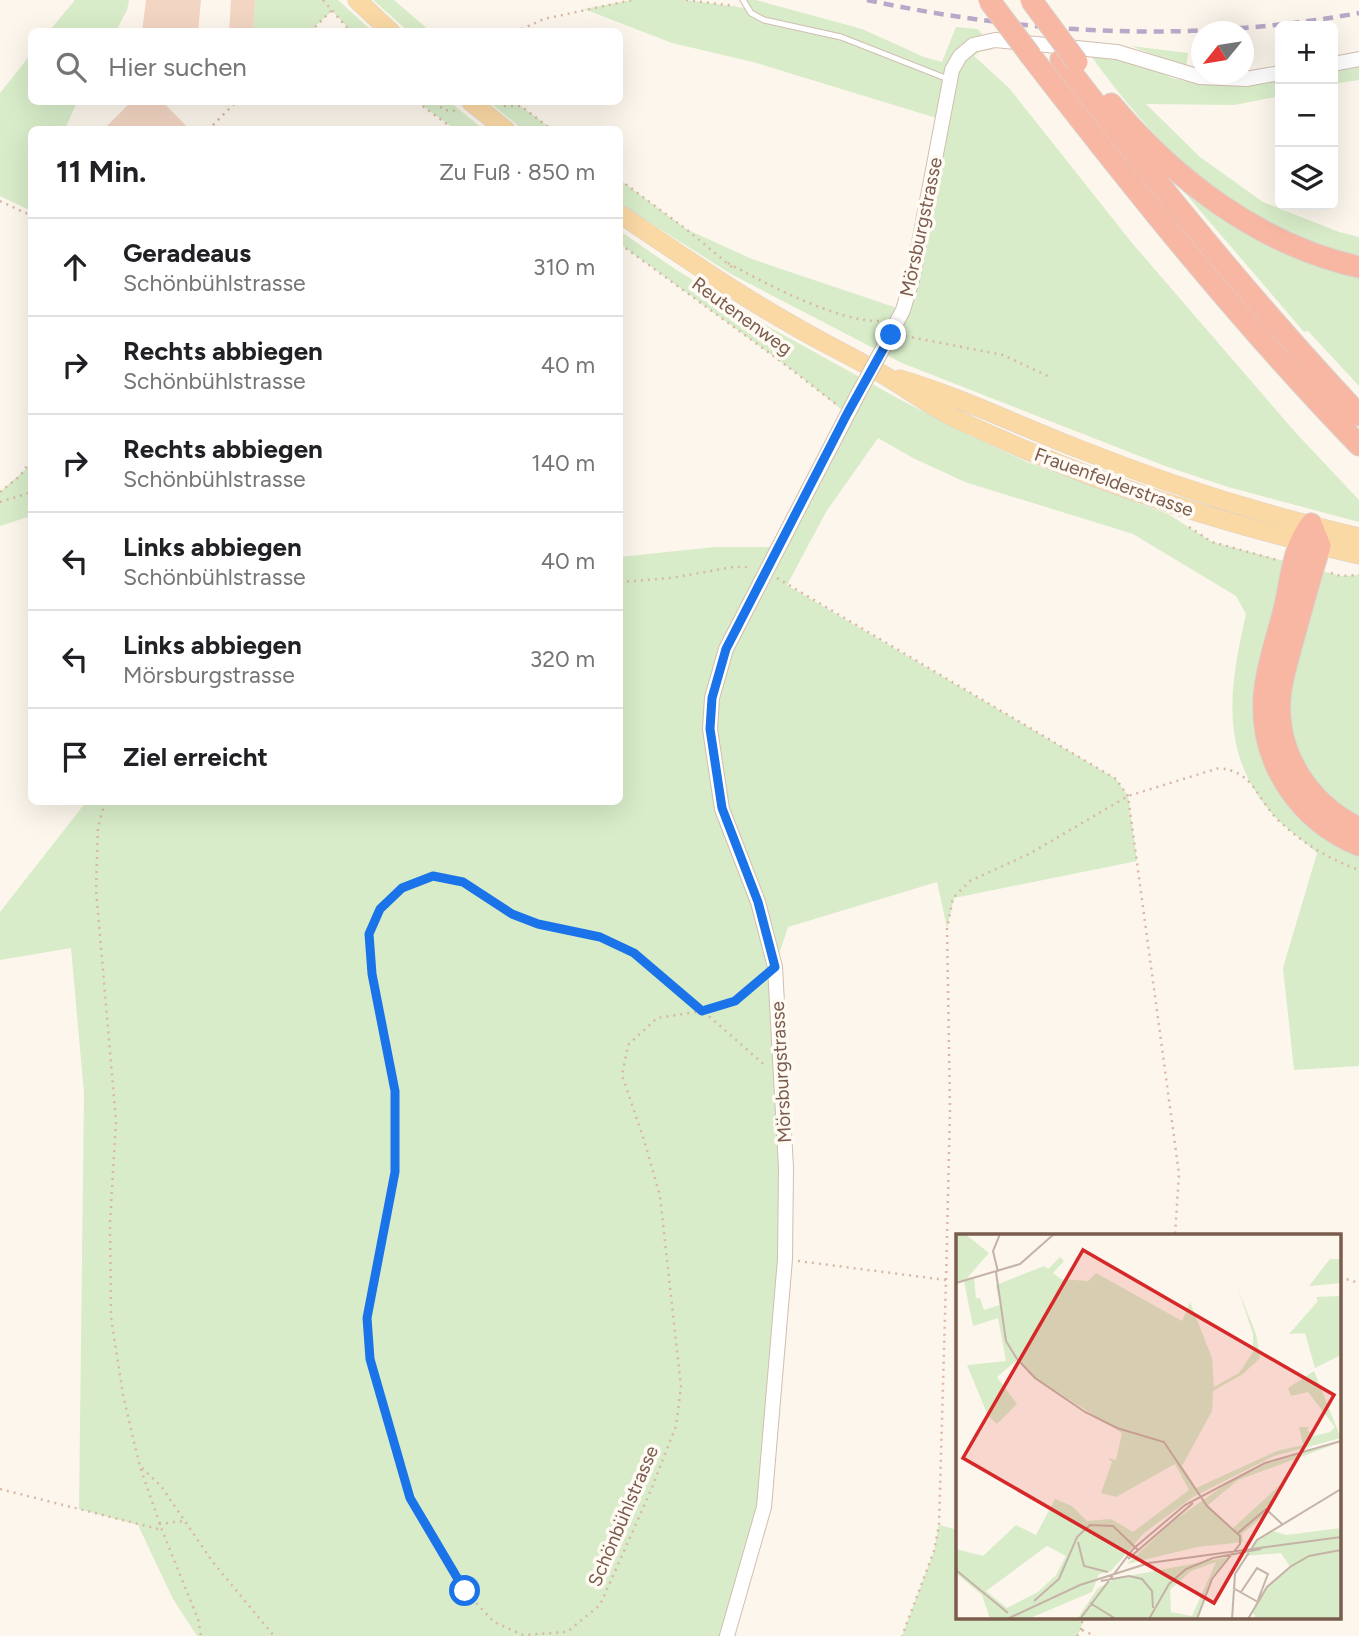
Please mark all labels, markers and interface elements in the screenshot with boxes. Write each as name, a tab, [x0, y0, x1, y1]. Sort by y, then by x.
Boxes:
north arrow	[1191, 21, 1254, 84]
map controls	[1275, 21, 1338, 210]
button: +	[1275, 21, 1338, 84]
search box	[28, 28, 623, 105]
icon: search	[52, 48, 90, 86]
text: Hier suchen	[108, 51, 247, 83]
button: −	[1275, 84, 1338, 147]
button: layers	[1275, 147, 1338, 210]
text: 11 Min.	[56, 153, 147, 190]
street label: Mörsburgstrasse	[895, 155, 947, 299]
text: Zu Fuß · 850 m	[439, 158, 595, 186]
text: Geradeaus	[123, 237, 251, 269]
icon: ahead	[56, 248, 94, 286]
text: 310 m	[533, 253, 595, 281]
text: Schönbühlstrasse	[123, 269, 306, 297]
street label: Reutenenweg	[687, 272, 797, 360]
route end	[875, 319, 906, 350]
text: Rechts abbiegen	[123, 335, 323, 367]
icon: right	[56, 346, 94, 384]
text: 40 m	[541, 351, 595, 379]
text: Schönbühlstrasse	[123, 367, 306, 395]
text: Rechts abbiegen	[123, 433, 323, 465]
street label: Frauenfelderstrasse	[1031, 443, 1197, 521]
icon: right	[56, 444, 94, 482]
text: 140 m	[531, 449, 595, 477]
text: Schönbühlstrasse	[123, 465, 306, 493]
text: Links abbiegen	[123, 531, 302, 563]
icon: left	[56, 542, 94, 580]
text: 40 m	[541, 547, 595, 575]
text: Schönbühlstrasse	[123, 563, 306, 591]
text: Links abbiegen	[123, 629, 302, 661]
icon: left	[56, 640, 94, 678]
text: 320 m	[530, 645, 595, 673]
text: Mörsburgstrasse	[123, 661, 295, 689]
icon: arrive	[56, 738, 94, 776]
text: Ziel erreicht	[123, 741, 268, 773]
street label: Mörsburgstrasse	[766, 1001, 796, 1143]
inset map	[956, 1234, 1342, 1618]
street label: Schönbühlstrasse	[583, 1442, 663, 1590]
route start	[449, 1575, 480, 1606]

